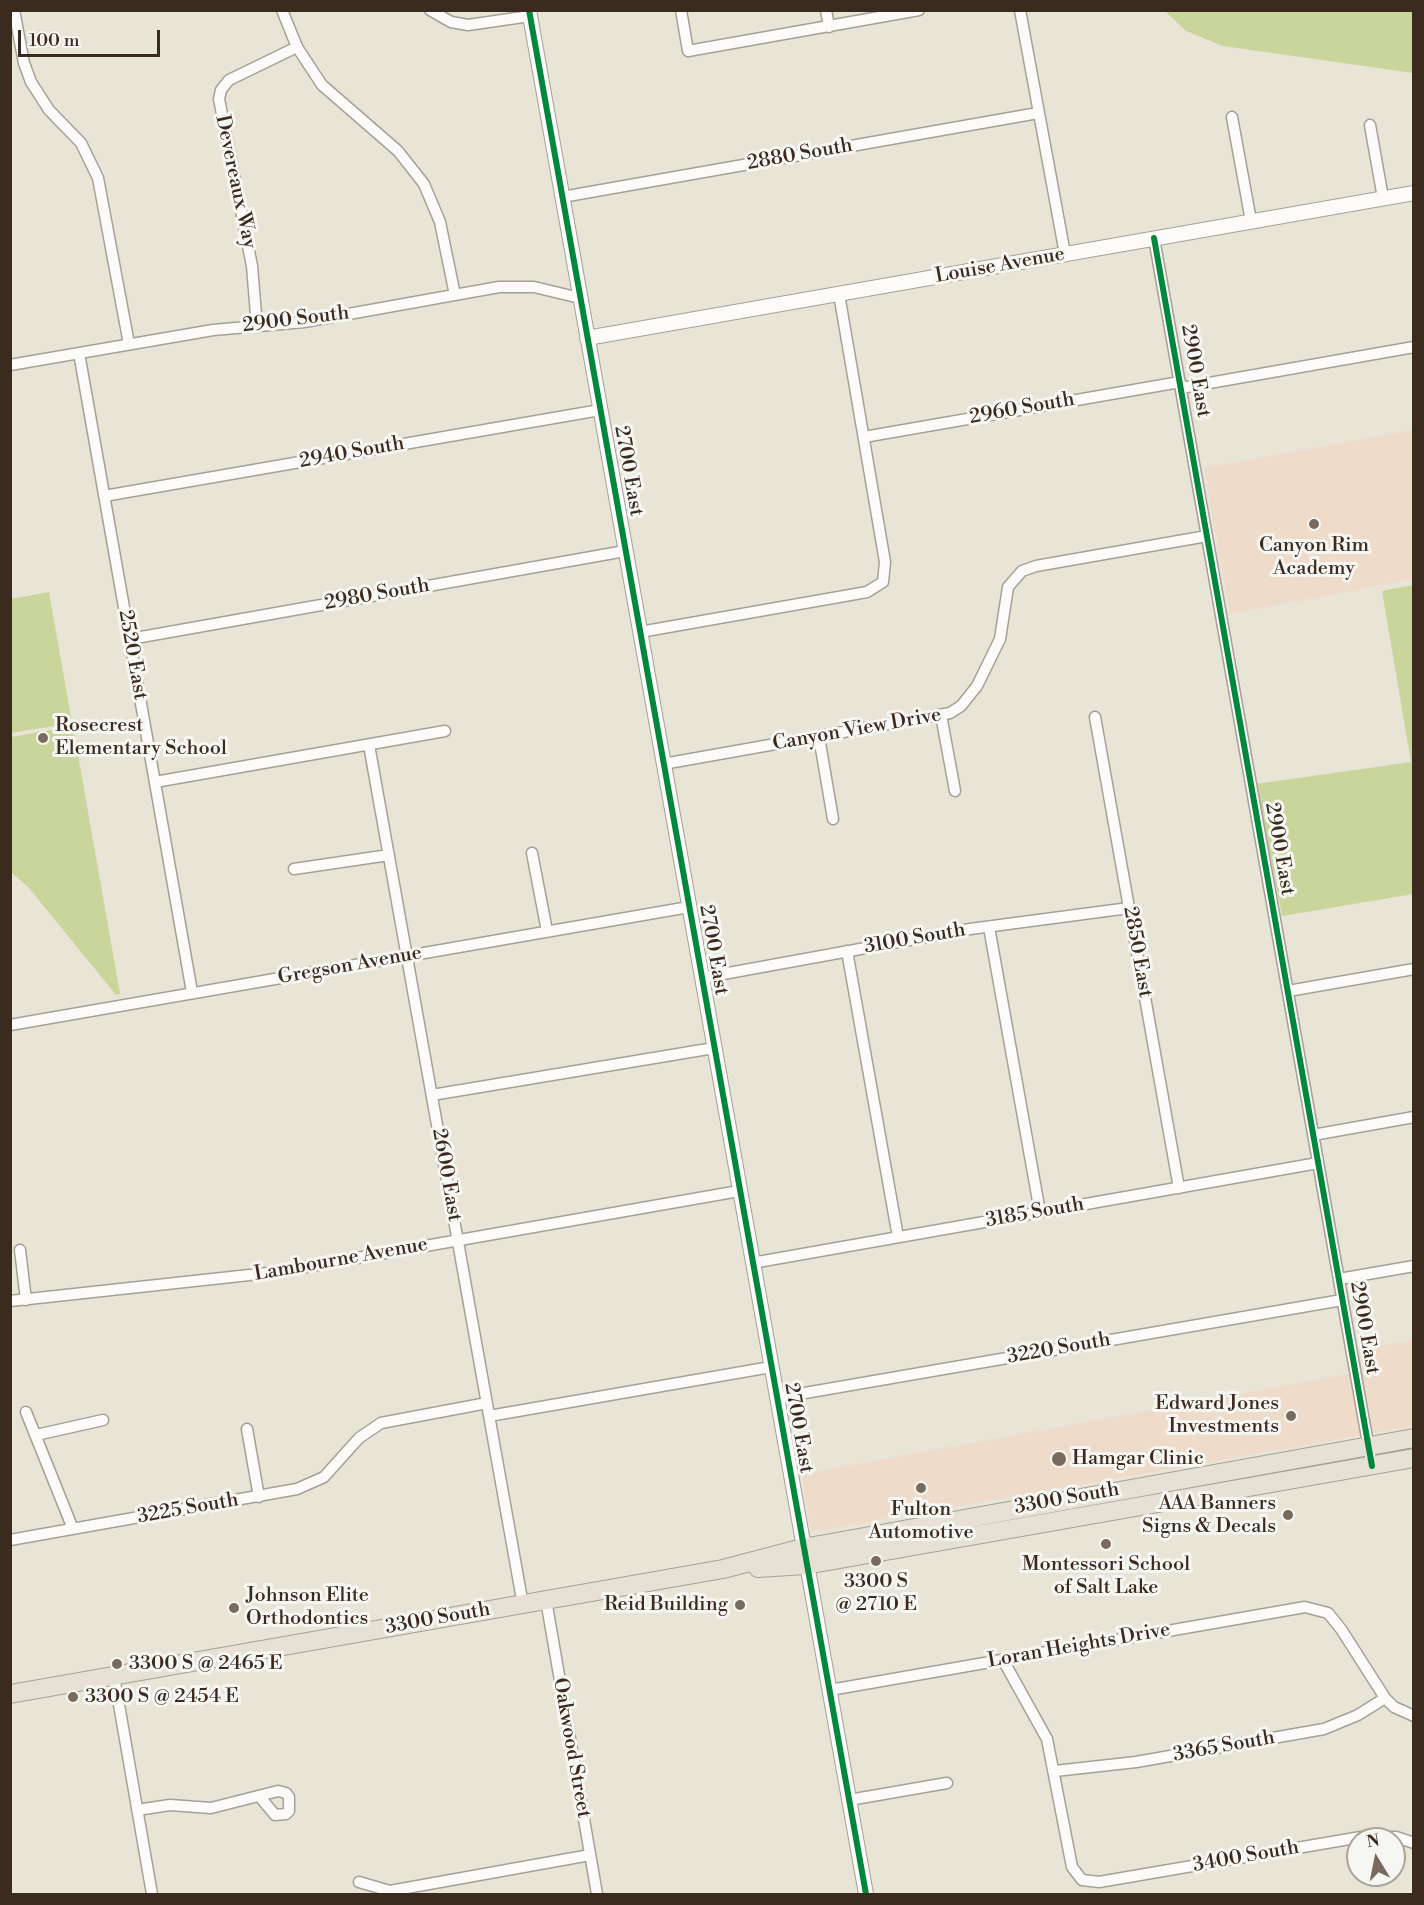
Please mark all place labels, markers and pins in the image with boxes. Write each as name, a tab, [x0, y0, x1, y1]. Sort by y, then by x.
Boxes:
marker: Canyon Rim Academy	[1307, 517, 1321, 531]
place label: Canyon Rim Academy	[1259, 534, 1369, 581]
place label: Rosecrest Elementary School	[55, 714, 227, 761]
marker: Rosecrest Elementary School	[36, 731, 50, 745]
place label: Edward Jones Investments	[1155, 1392, 1279, 1439]
marker: Edward Jones Investments	[1284, 1409, 1298, 1423]
place label: Hamgar Clinic	[1072, 1447, 1204, 1471]
marker: Hamgar Clinic	[1050, 1450, 1068, 1468]
marker: Fulton Automotive	[914, 1481, 928, 1495]
place label: AAA Banners Signs & Decals	[1142, 1492, 1276, 1539]
place label: Fulton Automotive	[868, 1498, 974, 1545]
marker: AAA Banners Signs & Decals	[1281, 1508, 1295, 1522]
marker: Montessori School of Salt Lake	[1099, 1537, 1113, 1551]
place label: Montessori School of Salt Lake	[1022, 1553, 1190, 1600]
marker: 3300 S @ 2710 E	[869, 1554, 883, 1568]
place label: 3300 S @ 2710 E	[835, 1570, 917, 1617]
place label: Johnson Elite Orthodontics	[246, 1584, 369, 1631]
place label: Reid Building	[604, 1593, 728, 1617]
marker: Reid Building	[733, 1598, 747, 1612]
marker: Johnson Elite Orthodontics	[227, 1601, 241, 1615]
place label: 3300 S @ 2465 E	[129, 1652, 283, 1676]
marker: 3300 S @ 2465 E	[110, 1657, 124, 1671]
place label: 3300 S @ 2454 E	[85, 1685, 239, 1709]
marker: 3300 S @ 2454 E	[66, 1690, 80, 1704]

